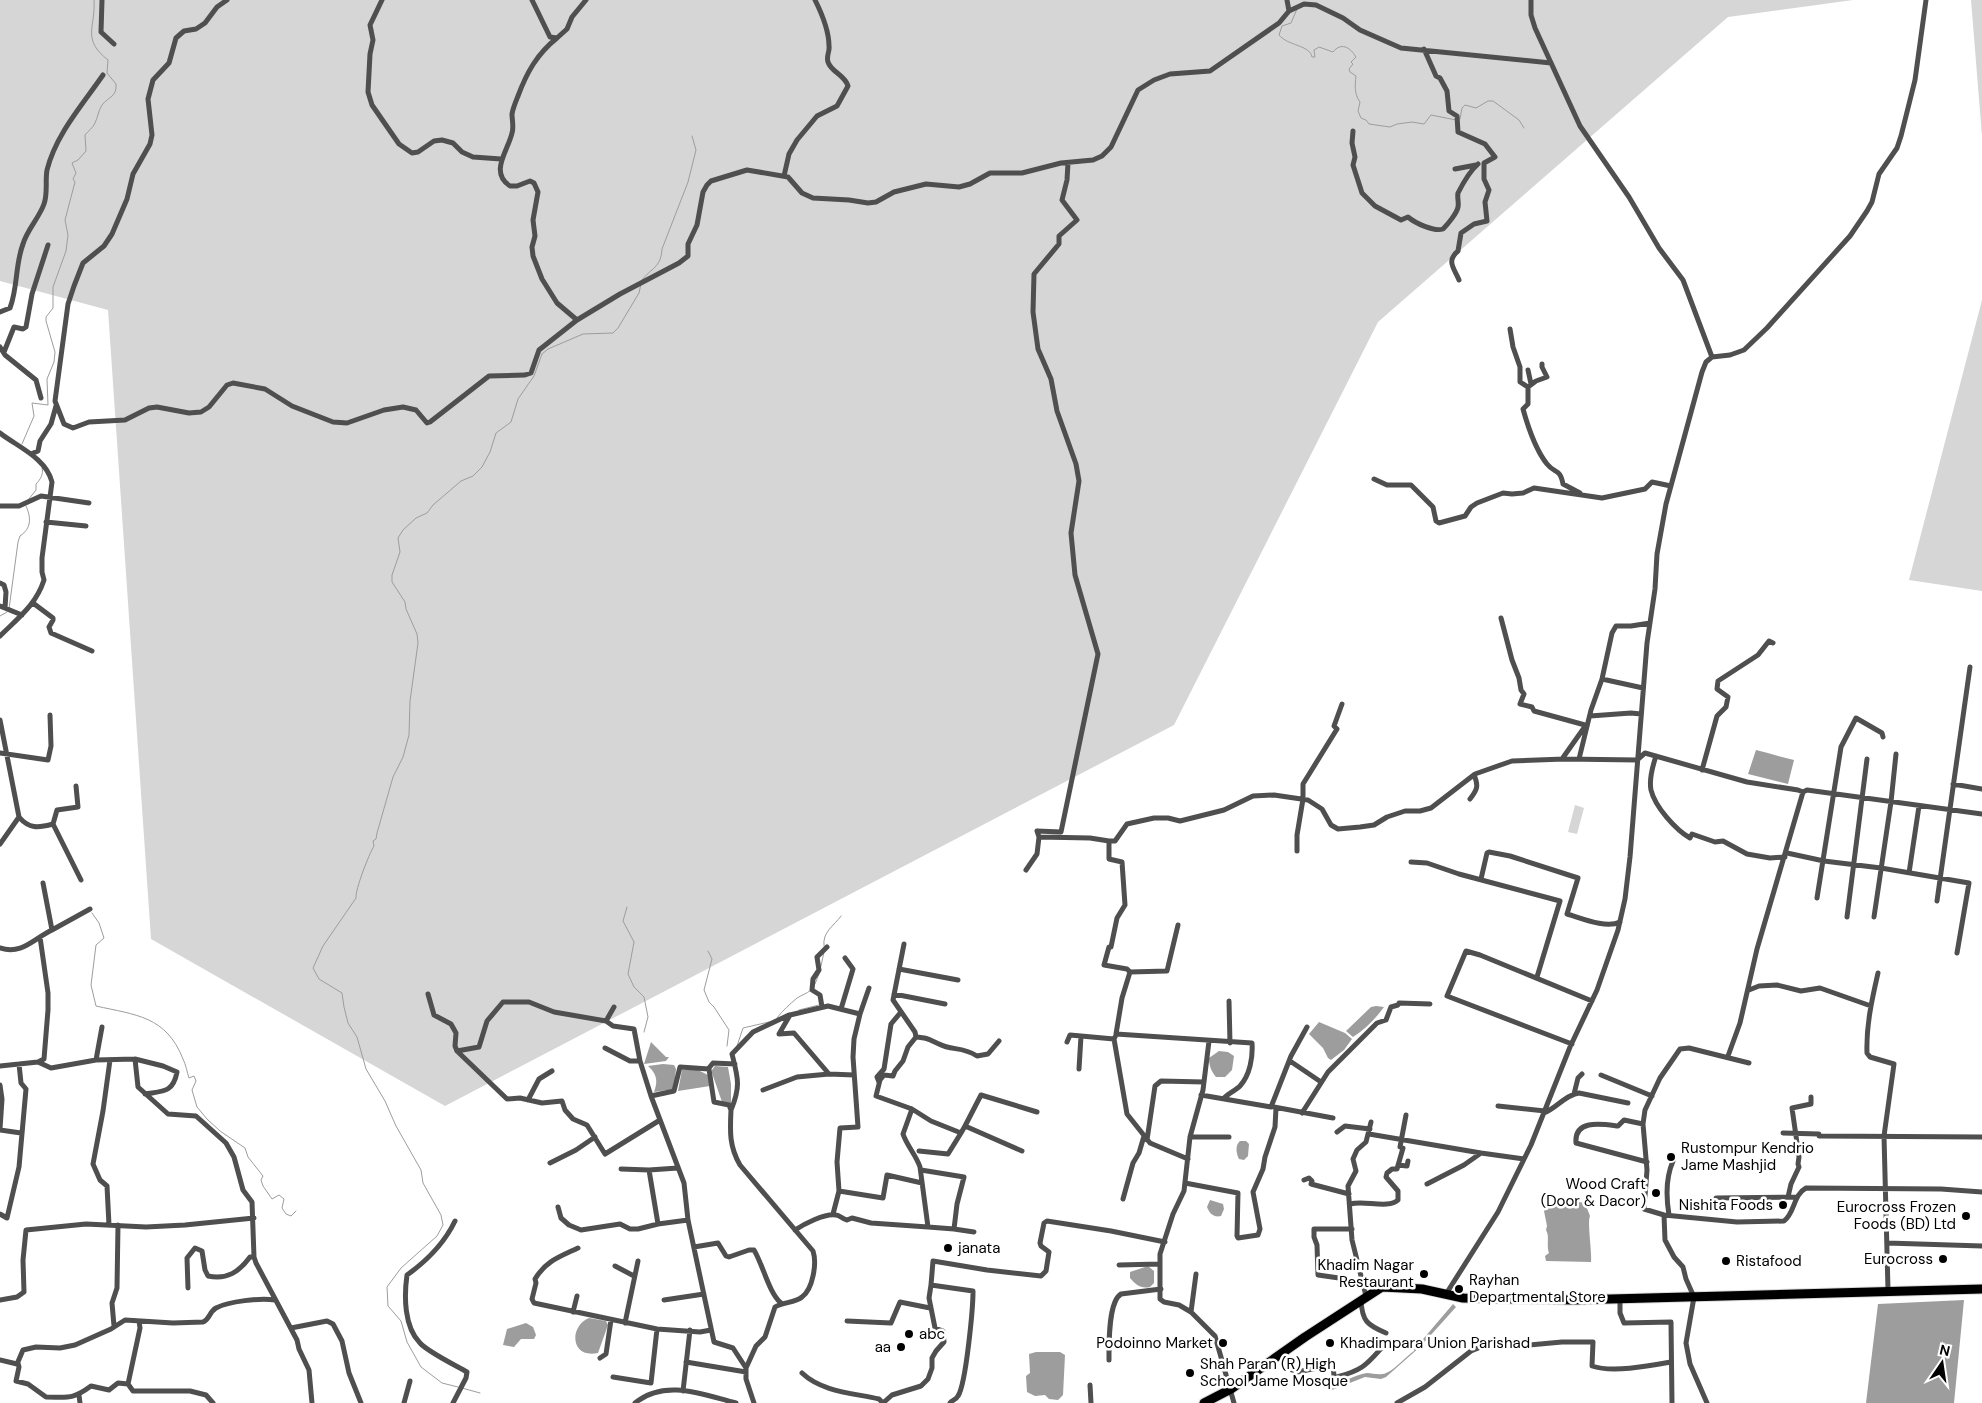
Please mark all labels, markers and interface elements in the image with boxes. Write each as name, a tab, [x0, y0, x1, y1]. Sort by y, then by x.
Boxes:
place label: Rustompur Kendrio Jame Mashjid	[1681, 1138, 1814, 1175]
marker: Rustompur Kendrio Jame Mashjid	[1665, 1151, 1677, 1163]
place label: Wood Craft (Door & Dacor)	[1541, 1174, 1646, 1211]
marker: Wood Craft (Door & Dacor)	[1650, 1187, 1662, 1199]
place label: Nishita Foods	[1679, 1195, 1773, 1215]
place label: Eurocross Frozen Foods (BD) Ltd	[1837, 1197, 1956, 1234]
marker: Nishita Foods	[1777, 1199, 1789, 1211]
marker: Eurocross Frozen Foods (BD) Ltd	[1960, 1210, 1972, 1222]
place label: janata	[957, 1238, 1000, 1258]
marker: janata	[942, 1242, 954, 1254]
place label: Eurocross	[1864, 1249, 1933, 1269]
place label: Ristafood	[1736, 1251, 1802, 1271]
marker: Eurocross	[1937, 1253, 1949, 1265]
place label: Khadim Nagar Restaurant	[1317, 1255, 1414, 1292]
marker: Ristafood	[1720, 1255, 1732, 1267]
marker: Khadim Nagar Restaurant	[1418, 1268, 1430, 1280]
place label: Rayhan Departmental Store	[1469, 1270, 1606, 1307]
marker: Rayhan Departmental Store	[1453, 1283, 1465, 1295]
place label: abc	[919, 1324, 945, 1344]
marker: abc	[903, 1328, 915, 1340]
place label: Podoinno Market	[1096, 1333, 1213, 1353]
place label: Khadimpara Union Parishad	[1340, 1333, 1530, 1353]
place label: aa	[875, 1337, 891, 1357]
marker: Podoinno Market	[1217, 1337, 1229, 1349]
marker: Khadimpara Union Parishad	[1324, 1337, 1336, 1349]
north arrow	[1917, 1338, 1967, 1388]
text: N	[1938, 1340, 1952, 1360]
marker: aa	[895, 1341, 907, 1353]
place label: Shah Paran (R) High School Jame Mosque	[1200, 1354, 1348, 1391]
marker: Shah Paran (R) High School Jame Mosque	[1184, 1367, 1196, 1379]

